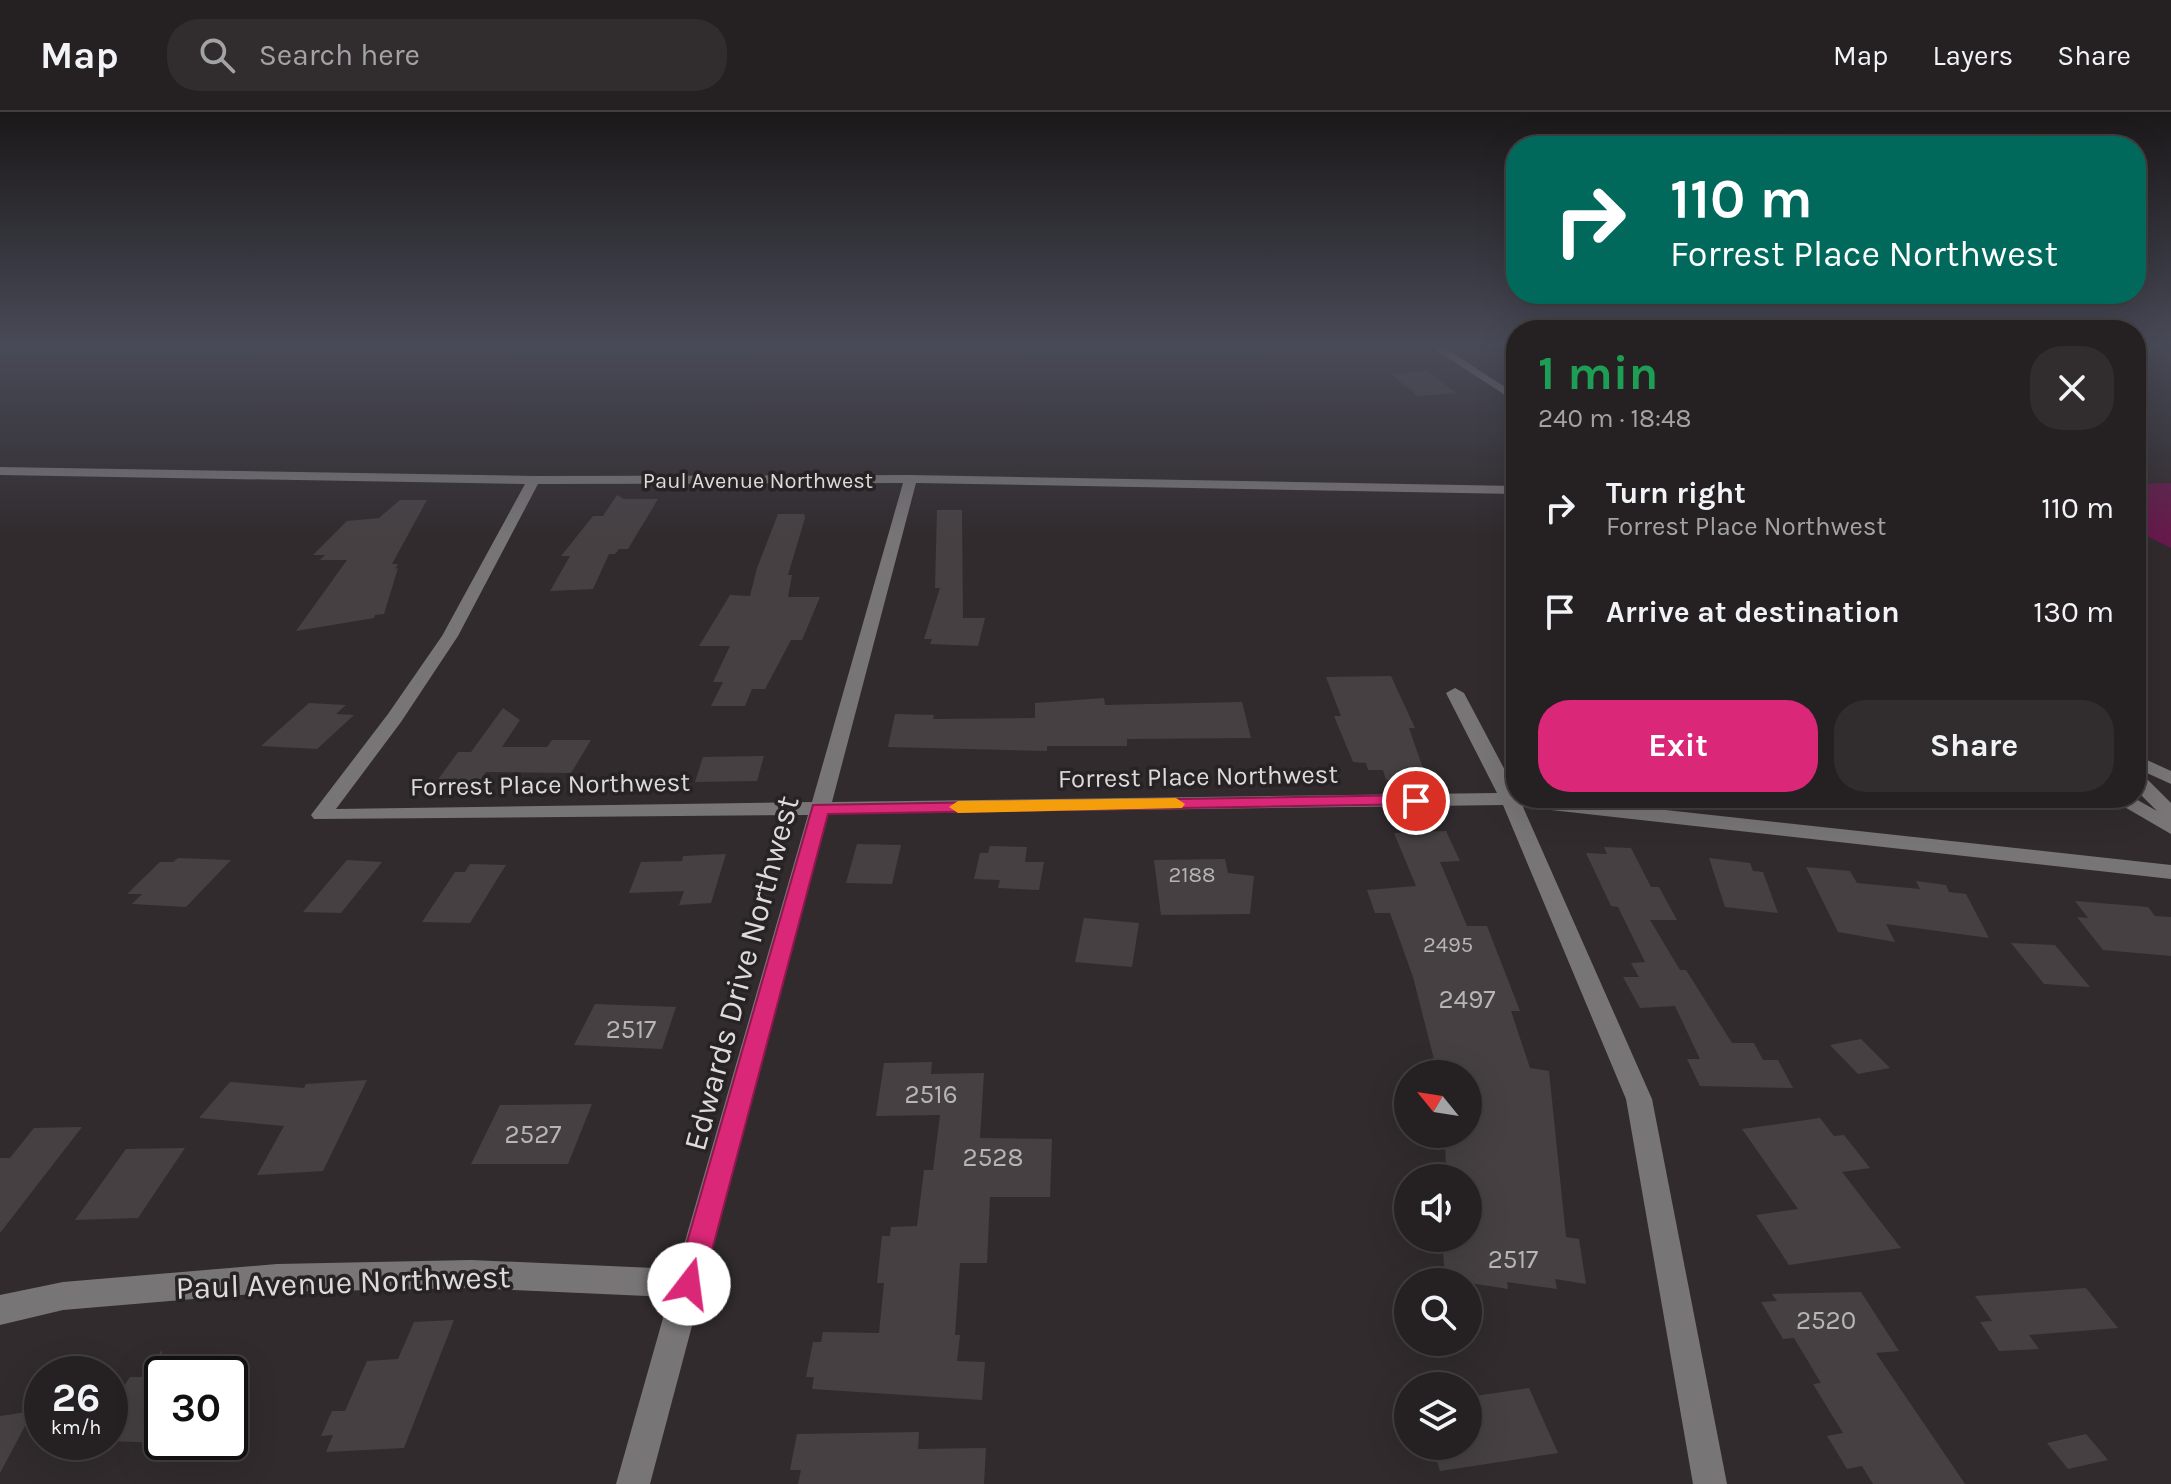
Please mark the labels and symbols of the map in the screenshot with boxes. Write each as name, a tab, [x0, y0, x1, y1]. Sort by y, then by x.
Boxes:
street label: Paul Avenue Northwest	[643, 468, 873, 494]
street label: Forrest Place Northwest	[1058, 759, 1339, 794]
street label: Forrest Place Northwest	[410, 767, 691, 802]
pin	[1382, 767, 1450, 835]
street label: Edwards Drive Northwest	[676, 792, 807, 1155]
house number: 2188	[1168, 862, 1216, 888]
house number: 2495	[1423, 932, 1473, 958]
house number: 2497	[1439, 984, 1495, 1015]
house number: 2517	[606, 1014, 656, 1045]
north arrow	[1394, 1060, 1482, 1148]
house number: 2516	[904, 1079, 958, 1110]
house number: 2527	[504, 1119, 562, 1150]
house number: 2528	[963, 1142, 1023, 1173]
position arrow	[647, 1242, 731, 1326]
house number: 2517	[1488, 1244, 1538, 1275]
street label: Paul Avenue Northwest	[175, 1258, 511, 1307]
house number: 2520	[1796, 1305, 1856, 1336]
speed limit sign: 30	[144, 1356, 248, 1460]

